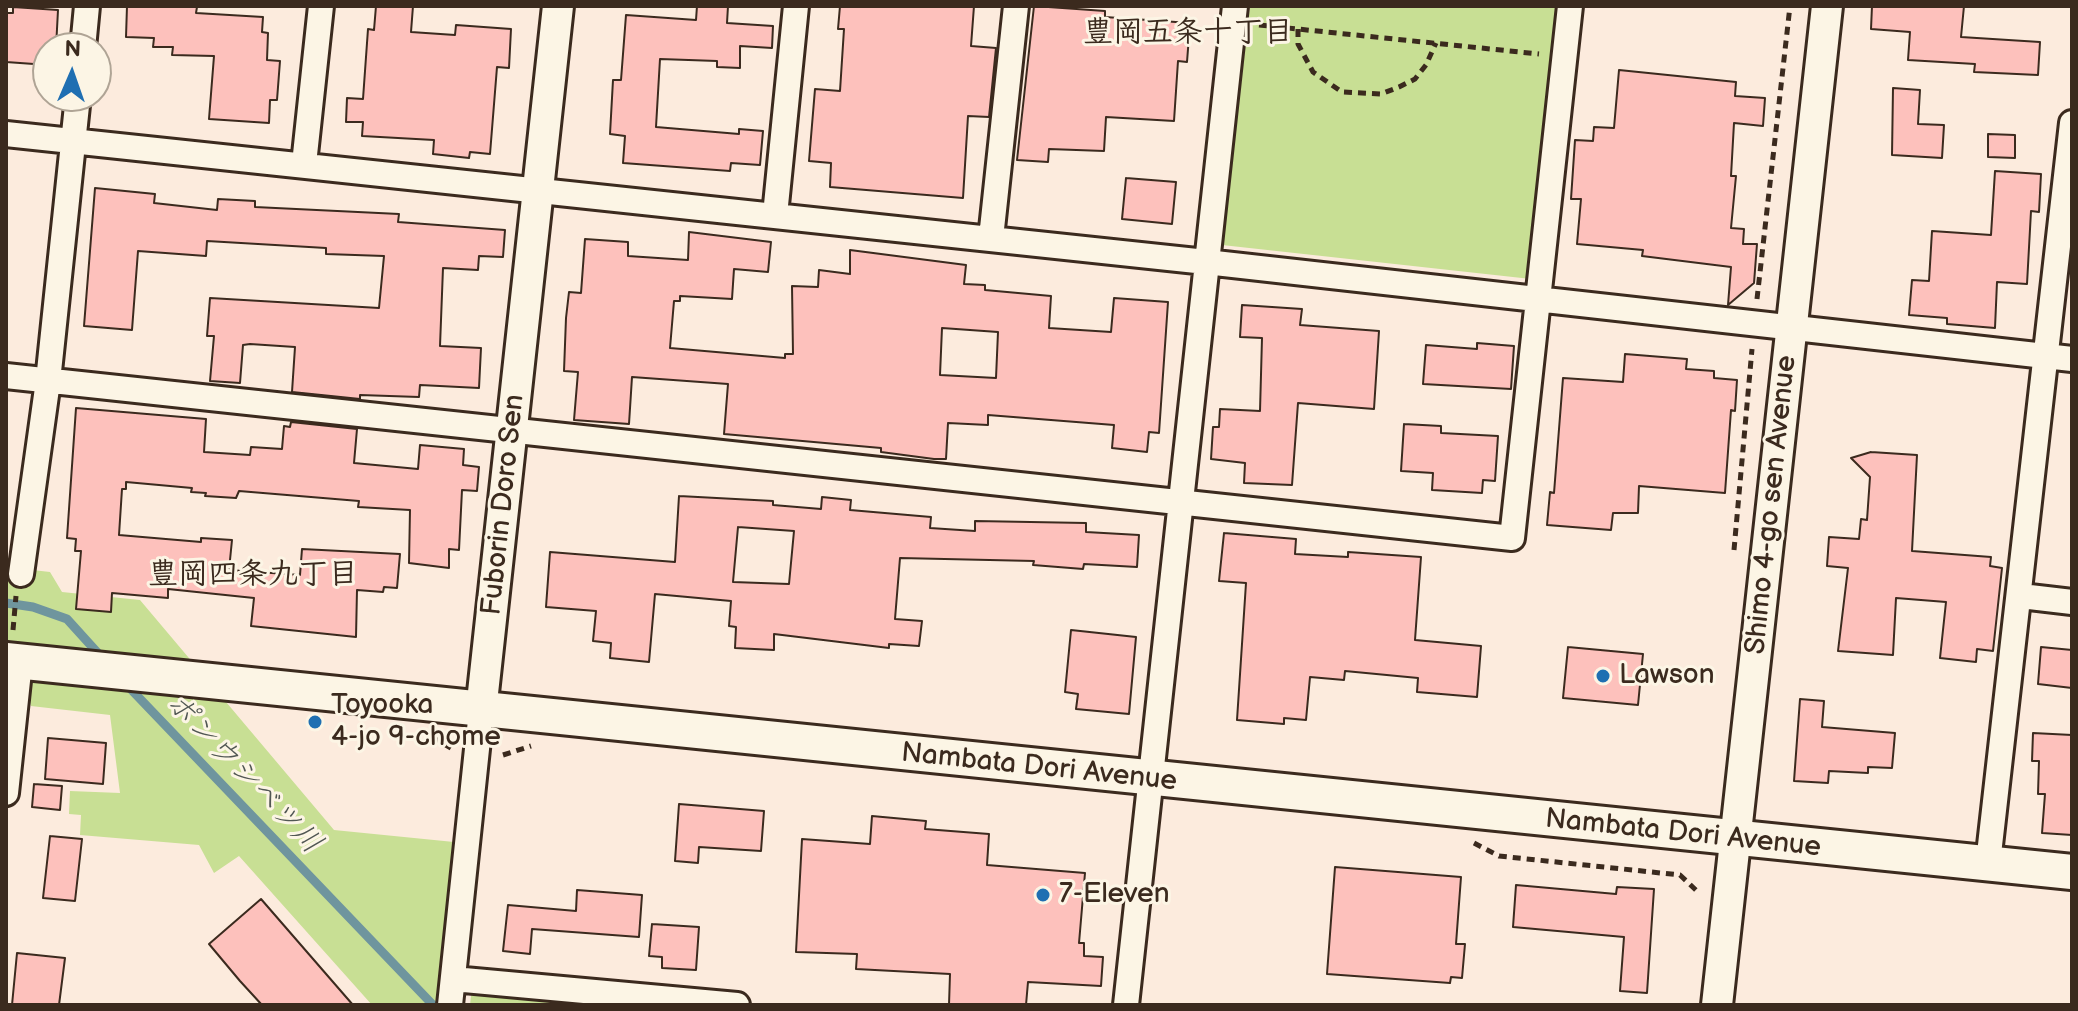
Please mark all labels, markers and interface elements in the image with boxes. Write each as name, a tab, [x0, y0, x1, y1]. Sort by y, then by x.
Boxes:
district label: 豊岡五条十丁目	[1083, 15, 1293, 51]
north arrow	[32, 32, 112, 112]
text: N	[64, 36, 82, 63]
street label: Shimo 4-go sen Avenue	[1740, 354, 1804, 656]
street label: Fuborin Doro Sen	[476, 393, 532, 617]
district label: 豊岡四条九丁目	[148, 557, 358, 593]
place label: Lawson	[1619, 659, 1714, 693]
marker: Lawson	[1594, 667, 1612, 685]
water label: ポンウシベツ川	[157, 686, 329, 862]
place label: Toyooka 4-jo 9-chome	[331, 689, 501, 755]
marker: Toyooka 4-jo 9-chome	[306, 713, 324, 731]
street label: Nambata Dori Avenue	[899, 737, 1179, 799]
street label: Nambata Dori Avenue	[1543, 803, 1823, 865]
place label: 7-Eleven	[1059, 878, 1169, 912]
marker: 7-Eleven	[1034, 886, 1052, 904]

